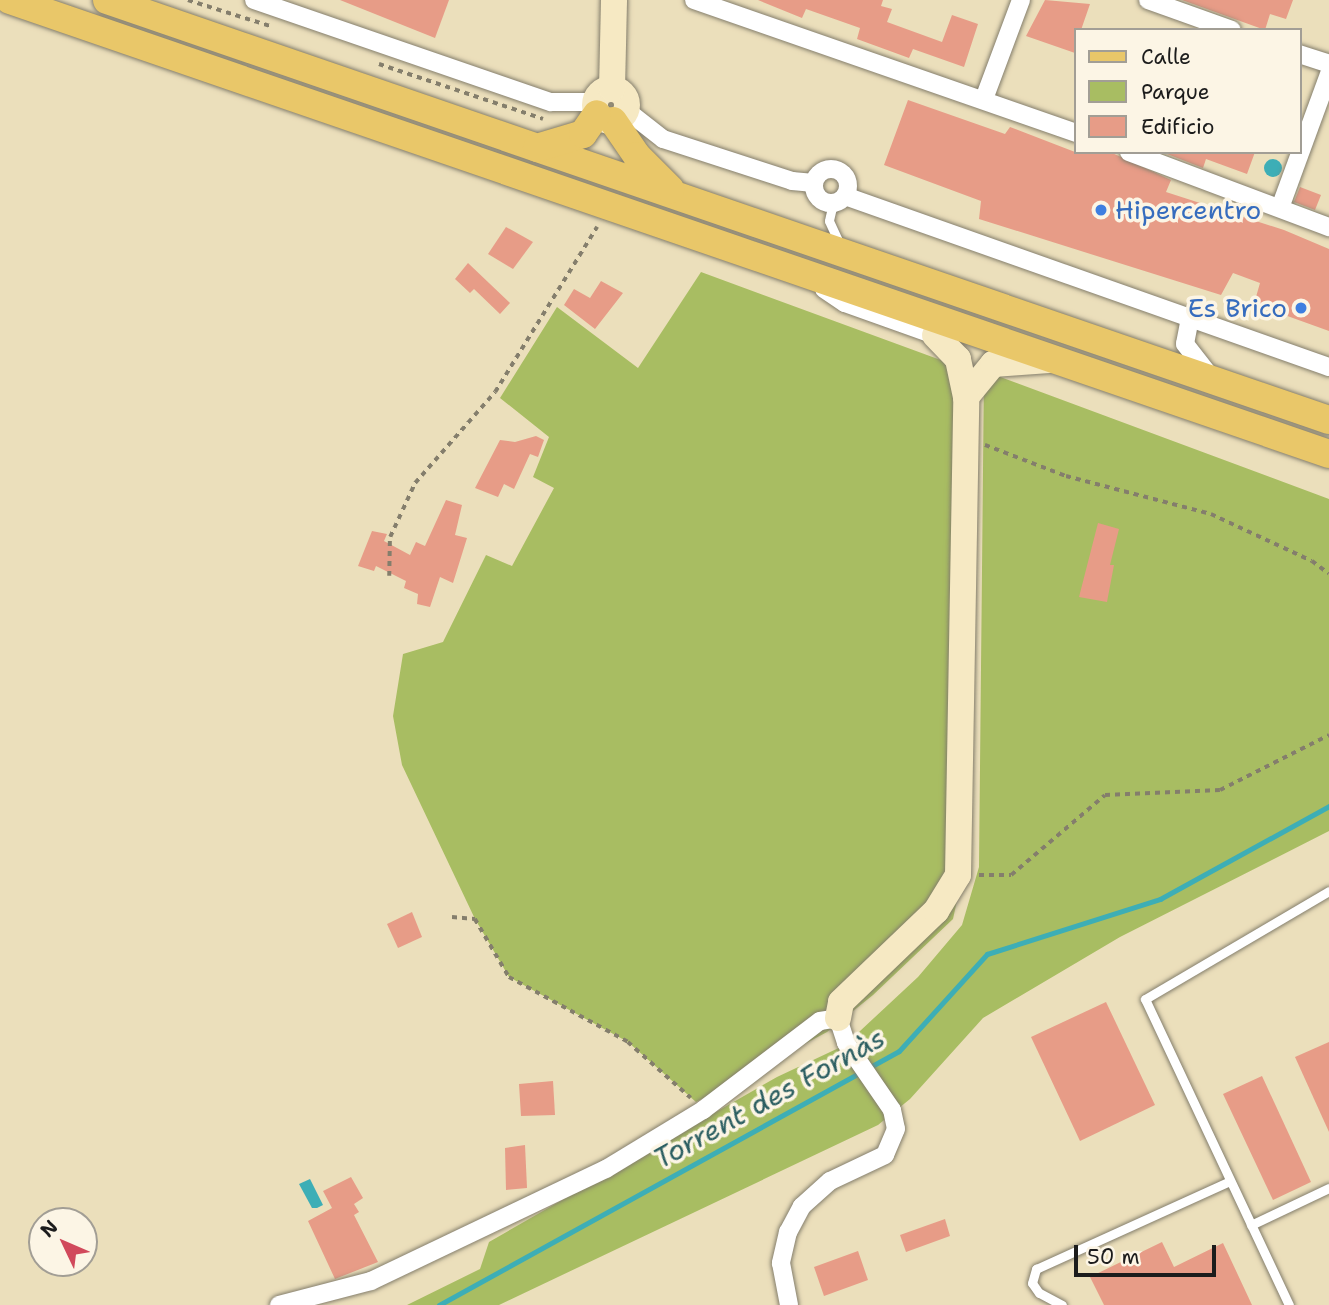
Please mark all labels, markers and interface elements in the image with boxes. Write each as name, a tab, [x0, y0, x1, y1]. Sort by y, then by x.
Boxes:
legend	[1074, 28, 1301, 154]
text: Calle	[1141, 43, 1191, 71]
text: Parque	[1141, 78, 1210, 106]
text: Edificio	[1141, 113, 1214, 141]
place label: Hipercentro	[1115, 194, 1261, 226]
marker: Hipercentro	[1093, 202, 1109, 218]
place label: Es Brico	[1188, 292, 1287, 324]
marker: Es Brico	[1293, 300, 1309, 316]
water label: Torrent des Fornàs	[648, 1020, 890, 1176]
north arrow	[28, 1207, 98, 1277]
text: N	[35, 1214, 63, 1243]
scale bar	[1077, 1232, 1219, 1276]
text: 50 m	[1087, 1243, 1140, 1271]

